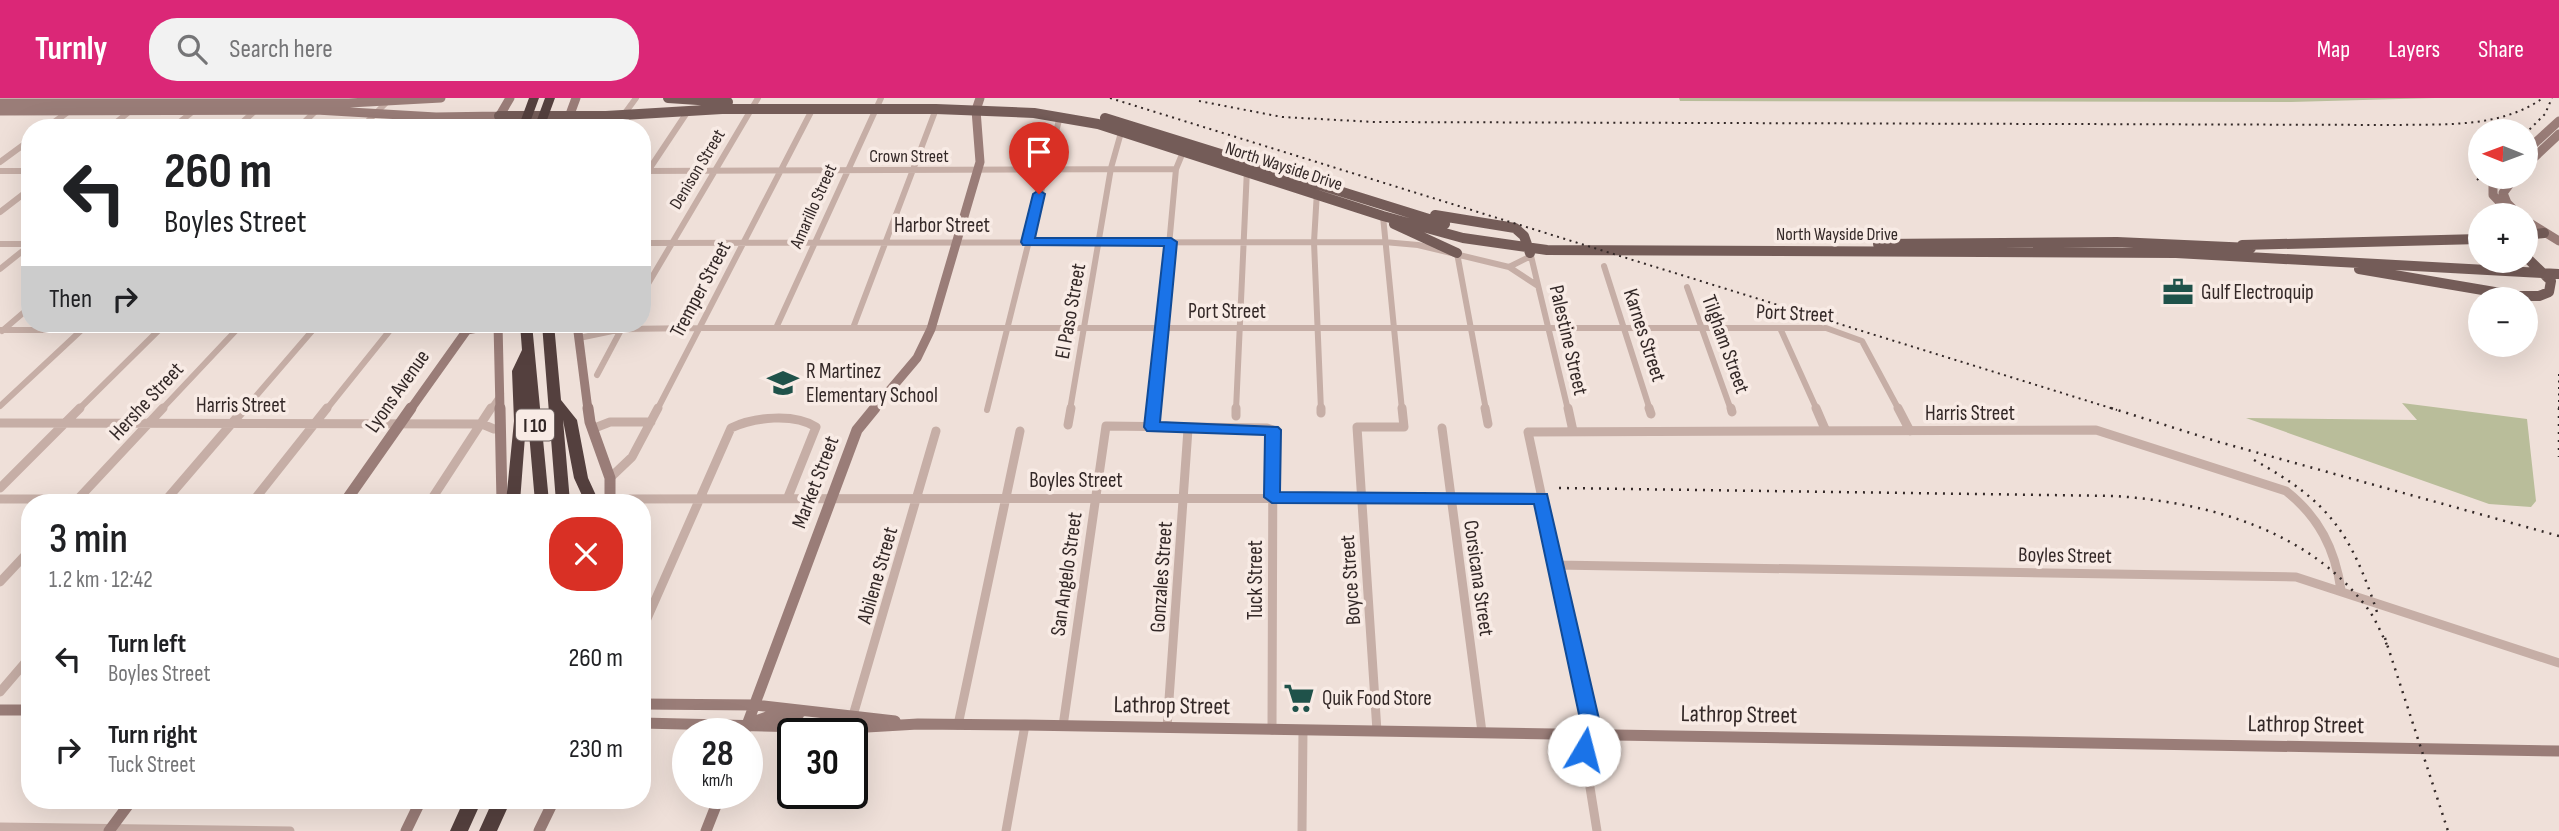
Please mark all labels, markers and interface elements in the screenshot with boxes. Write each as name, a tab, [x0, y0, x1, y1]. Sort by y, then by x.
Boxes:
search box	[149, 18, 639, 81]
text: Turnly	[35, 29, 107, 69]
icon: search	[173, 30, 211, 68]
text: Search here	[229, 34, 333, 65]
text: Map	[2317, 35, 2350, 64]
text: Layers	[2388, 35, 2440, 64]
text: Share	[2478, 35, 2524, 64]
north arrow	[2468, 119, 2538, 189]
map controls	[2468, 119, 2538, 357]
pin	[1009, 122, 1069, 194]
street label: Denison Street	[665, 125, 730, 213]
icon: arrive	[1020, 133, 1058, 171]
street label: North Wayside Drive	[1223, 138, 1345, 195]
text: 260 m	[164, 143, 272, 202]
street label: Crown Street	[869, 146, 949, 167]
icon: left	[49, 147, 140, 238]
street label: Amarillo Street	[785, 160, 842, 253]
text: Boyles Street	[164, 203, 307, 242]
button: +	[2468, 203, 2538, 273]
street label: Harbor Street	[894, 213, 990, 238]
street label: North Wayside Drive	[1776, 224, 1898, 245]
street label: Tremper Street	[665, 237, 736, 342]
street label: El Paso Street	[1050, 261, 1091, 361]
office icon: Gulf Electroquip	[2161, 275, 2195, 309]
icon: right	[106, 280, 144, 318]
place label: Gulf Electroquip	[2201, 280, 2314, 305]
street label: Palestine Street	[1544, 283, 1593, 397]
text: Then	[49, 284, 92, 315]
street label: Karnes Street	[1618, 286, 1671, 385]
button: −	[2468, 287, 2538, 357]
street label: Tilgham Street	[1696, 292, 1755, 397]
street label: Port Street	[1188, 299, 1266, 324]
street label: Port Street	[1755, 299, 1835, 328]
street label: Lyons Avenue	[360, 345, 435, 437]
street label: Hershe Street	[104, 357, 189, 446]
place label: R Martinez Elementary School	[806, 359, 938, 408]
school or university icon: R Martinez Elementary School	[766, 366, 800, 400]
street label: Harris Street	[196, 393, 286, 418]
street label: Harris Street	[1925, 401, 2015, 426]
road number: I 10	[516, 410, 554, 440]
street label: Market Street	[786, 433, 844, 532]
street label: Boyles Street	[1029, 468, 1123, 493]
street label: San Angelo Street	[1045, 511, 1088, 638]
text: 3 min	[49, 514, 128, 565]
button: close	[549, 517, 623, 591]
street label: Corsicana Street	[1458, 518, 1499, 638]
street label: Gonzales Street	[1145, 521, 1178, 633]
street label: Abilene Street	[852, 524, 903, 627]
street label: Boyce Street	[1335, 534, 1366, 626]
street label: Tuck Street	[1243, 540, 1268, 620]
street label: Boyles Street	[2018, 542, 2112, 569]
text: 1.2 km · 12:42	[49, 566, 153, 594]
text: Turn left	[108, 629, 186, 660]
icon: left	[49, 640, 87, 678]
text: 260 m	[568, 643, 623, 674]
text: Boyles Street	[108, 660, 210, 688]
supermarket icon: Quik Food Store	[1282, 681, 1316, 715]
place label: Quik Food Store	[1322, 686, 1432, 711]
street label: Lathrop Street	[1113, 690, 1231, 721]
street label: Lathrop Street	[1680, 699, 1798, 730]
street label: Lathrop Street	[2247, 709, 2365, 740]
position arrow	[1547, 713, 1621, 787]
speed limit sign: 30	[777, 718, 868, 809]
text: Turn right	[108, 720, 197, 751]
icon: right	[49, 731, 87, 769]
text: 28	[702, 733, 733, 776]
text: 230 m	[569, 734, 623, 765]
text: Tuck Street	[108, 751, 195, 779]
text: km/h	[702, 770, 733, 791]

